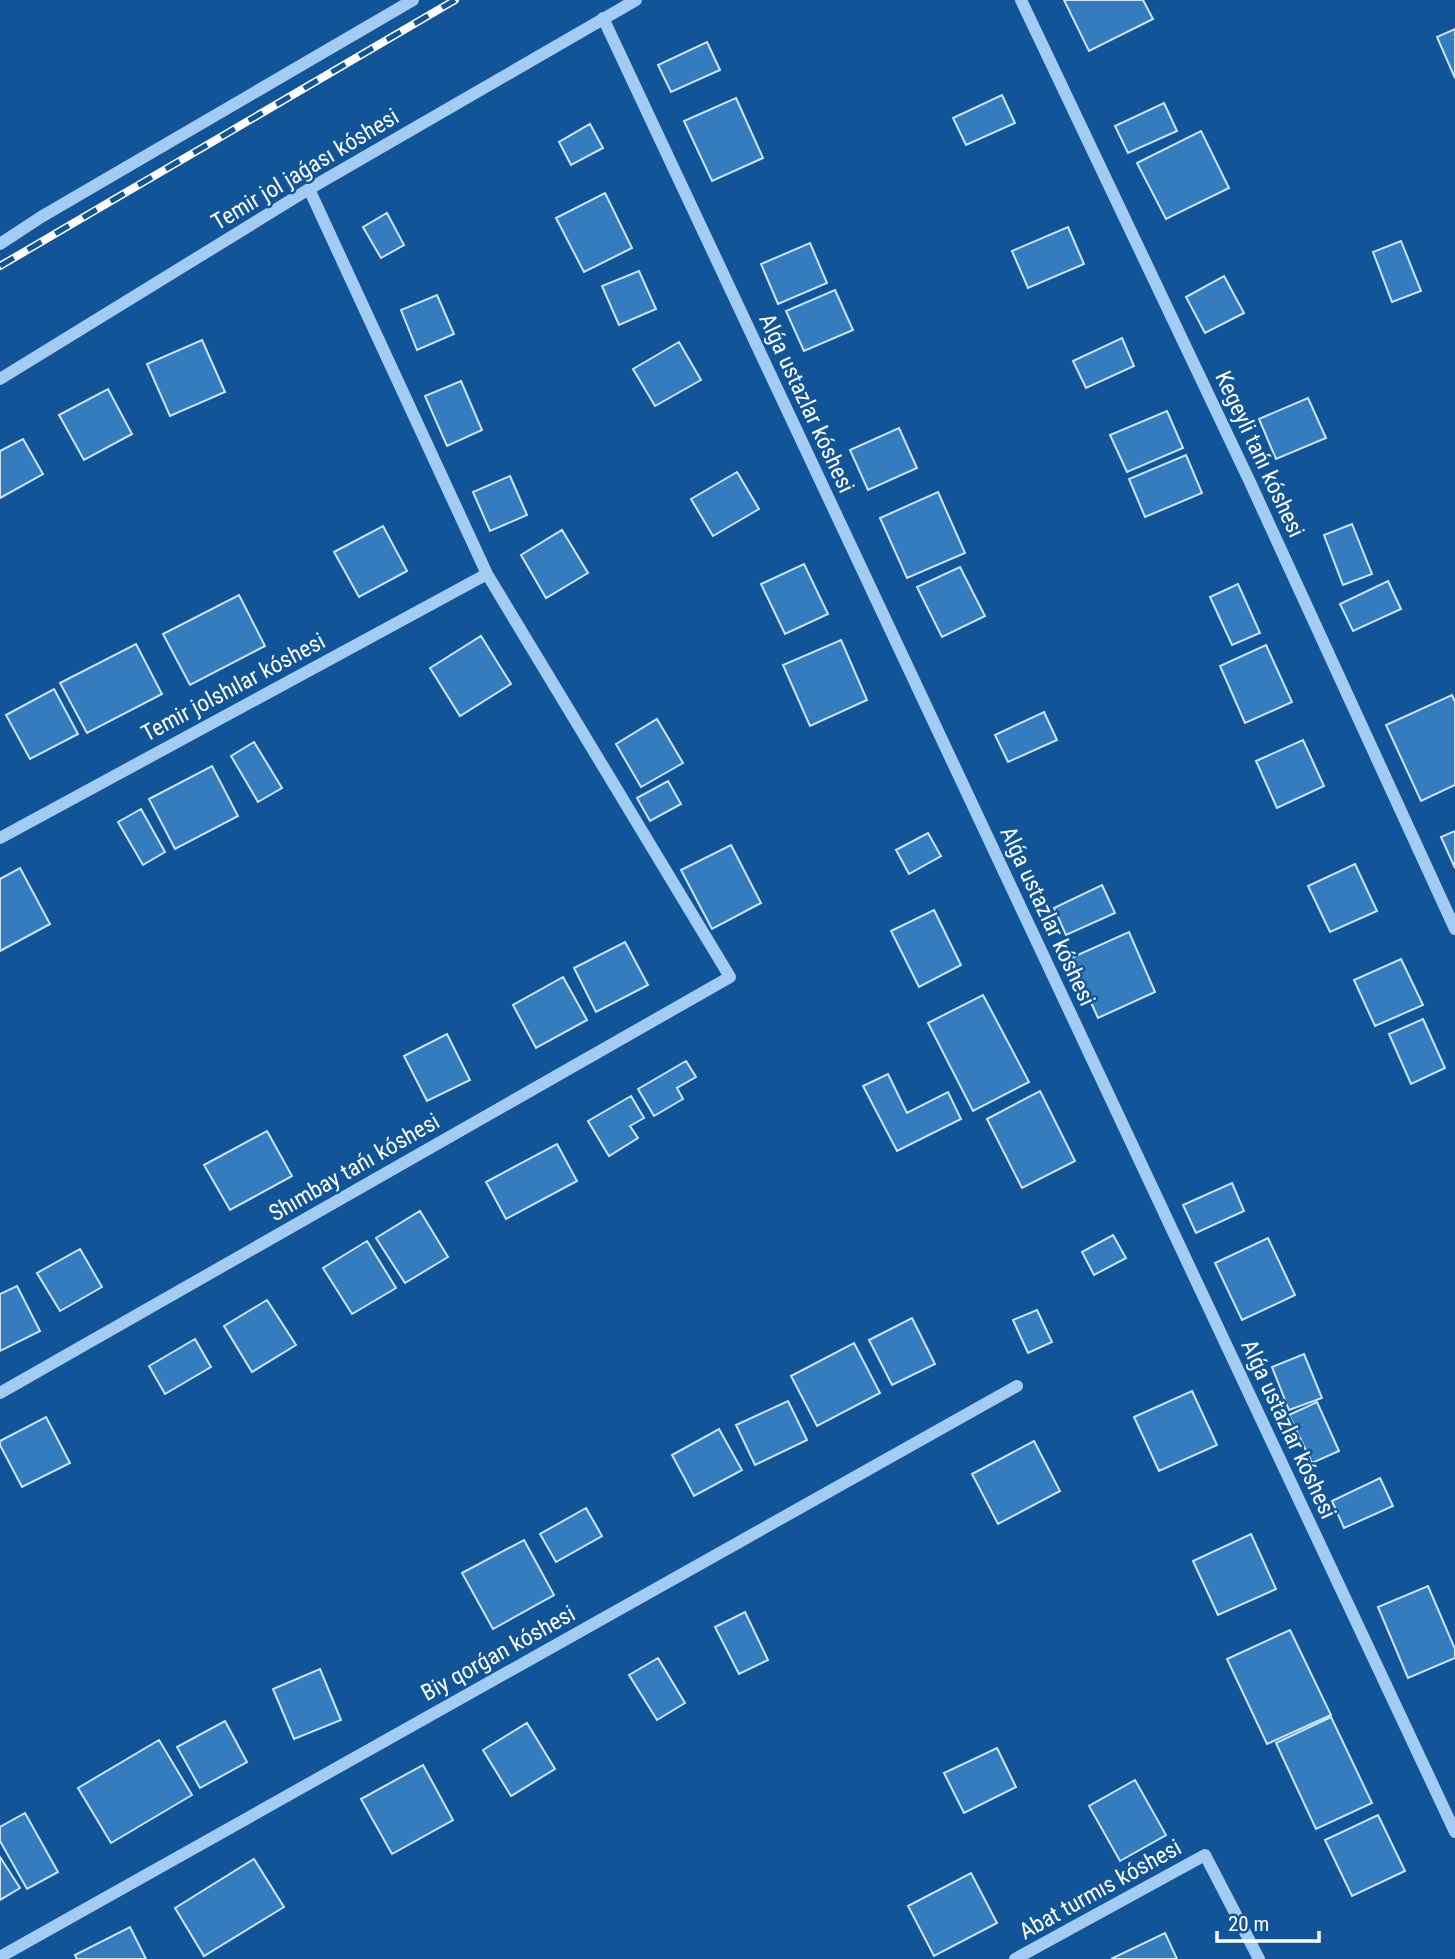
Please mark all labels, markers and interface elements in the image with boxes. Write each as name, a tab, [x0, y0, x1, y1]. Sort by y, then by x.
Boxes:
street label: Temir jol jaǵası kóshesi	[207, 103, 404, 236]
street label: Alǵa ustazlar kóshesi	[753, 309, 860, 497]
street label: Kegeyli tańı kóshesi	[1209, 367, 1310, 542]
street label: Temir jolshılar kóshesi	[137, 628, 330, 747]
street label: Alǵa ustazlar kóshesi	[994, 822, 1101, 1010]
street label: Shımbay tańı kóshesi	[264, 1108, 444, 1227]
street label: Alǵa ustazlar kóshesi	[1235, 1335, 1342, 1523]
street label: Biy qorǵan kóshesi	[417, 1600, 580, 1707]
street label: Abat turmıs kóshesi	[1014, 1834, 1186, 1945]
scale bar	[1217, 1899, 1318, 1943]
text: 20 m	[1228, 1912, 1269, 1936]

